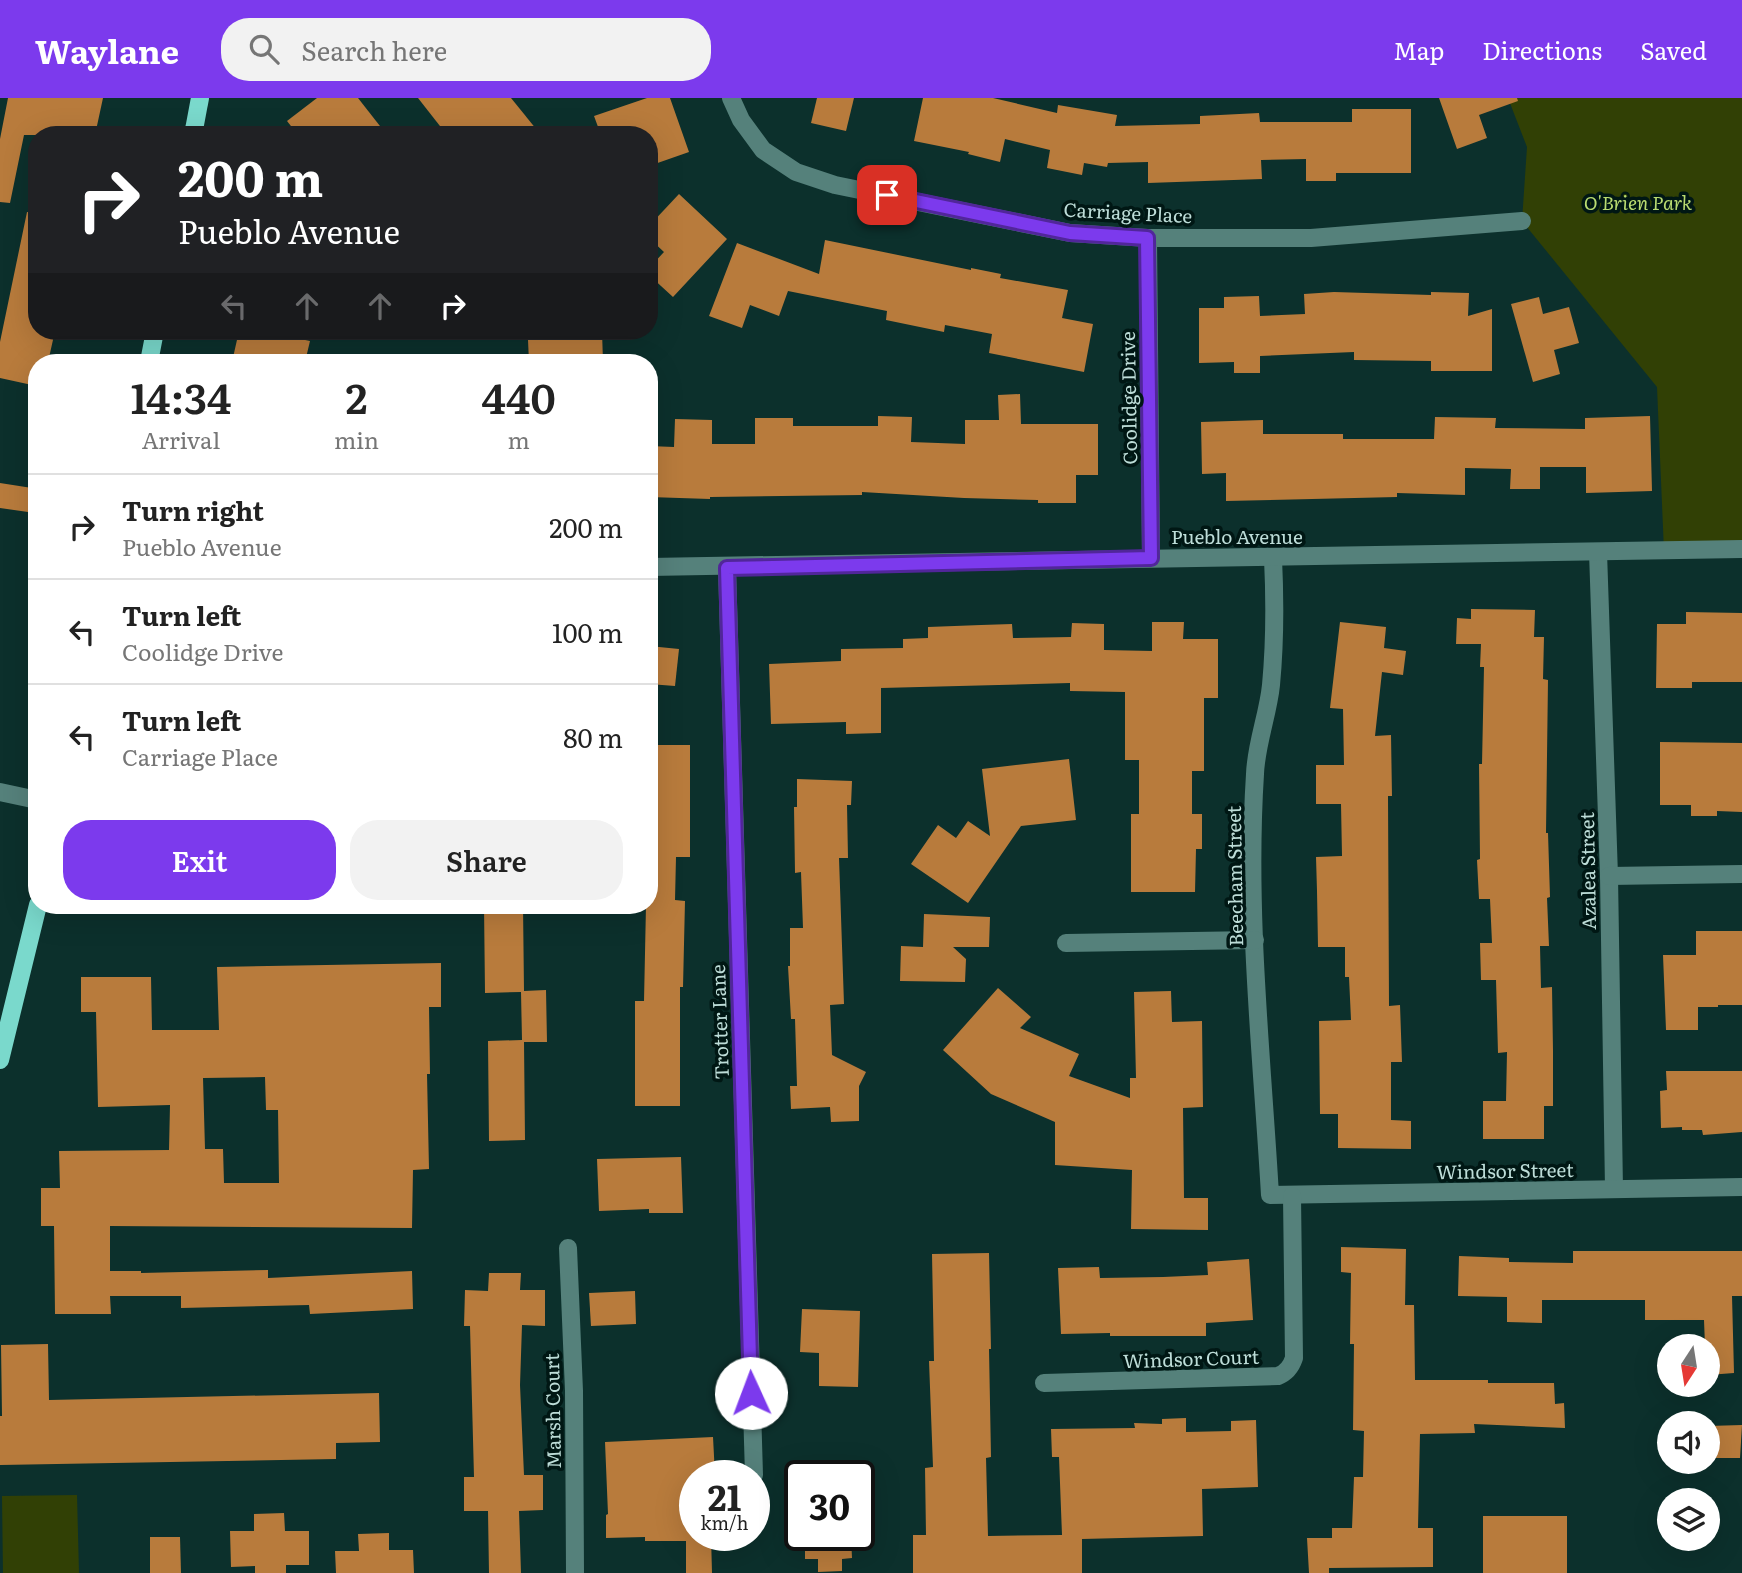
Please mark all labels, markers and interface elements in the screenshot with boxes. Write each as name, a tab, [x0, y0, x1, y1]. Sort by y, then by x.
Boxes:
search box	[221, 18, 711, 81]
text: Waylane	[35, 25, 179, 74]
icon: search	[245, 30, 283, 68]
text: Search here	[301, 30, 447, 69]
text: Map	[1393, 32, 1444, 67]
text: Directions	[1482, 32, 1602, 67]
text: Saved	[1640, 32, 1707, 67]
text: 200 m	[178, 139, 323, 212]
icon: right	[63, 154, 154, 245]
pin	[857, 165, 917, 225]
icon: arrive	[868, 176, 906, 214]
park label: O'Brien Park	[1584, 188, 1693, 216]
street label: Carriage Place	[1063, 195, 1193, 229]
text: Pueblo Avenue	[178, 206, 400, 254]
icon: left	[215, 287, 253, 325]
icon: ahead	[288, 287, 326, 325]
icon: ahead	[361, 287, 399, 325]
icon: right	[434, 287, 472, 325]
street label: Coolidge Drive	[1113, 331, 1143, 465]
text: 14:34	[130, 365, 231, 427]
text: 2	[345, 365, 368, 427]
text: 440	[482, 365, 556, 427]
text: Arrival	[142, 422, 220, 456]
text: min	[334, 422, 379, 456]
text: m	[507, 422, 530, 456]
text: Turn right	[122, 490, 264, 529]
text: 200 m	[549, 507, 623, 546]
icon: right	[63, 508, 101, 546]
street label: Pueblo Avenue	[1171, 522, 1303, 550]
text: Pueblo Avenue	[122, 529, 282, 563]
text: Turn left	[122, 595, 241, 634]
text: 100 m	[552, 612, 623, 651]
icon: left	[63, 613, 101, 651]
text: Coolidge Drive	[122, 634, 283, 668]
text: Turn left	[122, 700, 241, 739]
text: 80 m	[563, 717, 623, 756]
icon: left	[63, 718, 101, 756]
text: Carriage Place	[122, 739, 278, 773]
street label: Beecham Street	[1219, 805, 1249, 947]
street label: Azalea Street	[1572, 812, 1602, 930]
button: Exit	[63, 820, 336, 900]
button: Share	[350, 820, 623, 900]
street label: Trotter Lane	[703, 964, 735, 1080]
street label: Windsor Street	[1436, 1155, 1574, 1185]
north arrow	[1657, 1334, 1720, 1396]
map controls	[1657, 1334, 1720, 1551]
street label: Windsor Court	[1122, 1342, 1260, 1374]
street label: Marsh Court	[537, 1353, 567, 1469]
position arrow	[714, 1356, 788, 1430]
button: sound	[1657, 1411, 1720, 1474]
speed limit sign: 30	[784, 1460, 875, 1551]
text: 21	[708, 1470, 741, 1522]
button: layers	[1657, 1488, 1720, 1551]
text: km/h	[701, 1509, 748, 1536]

